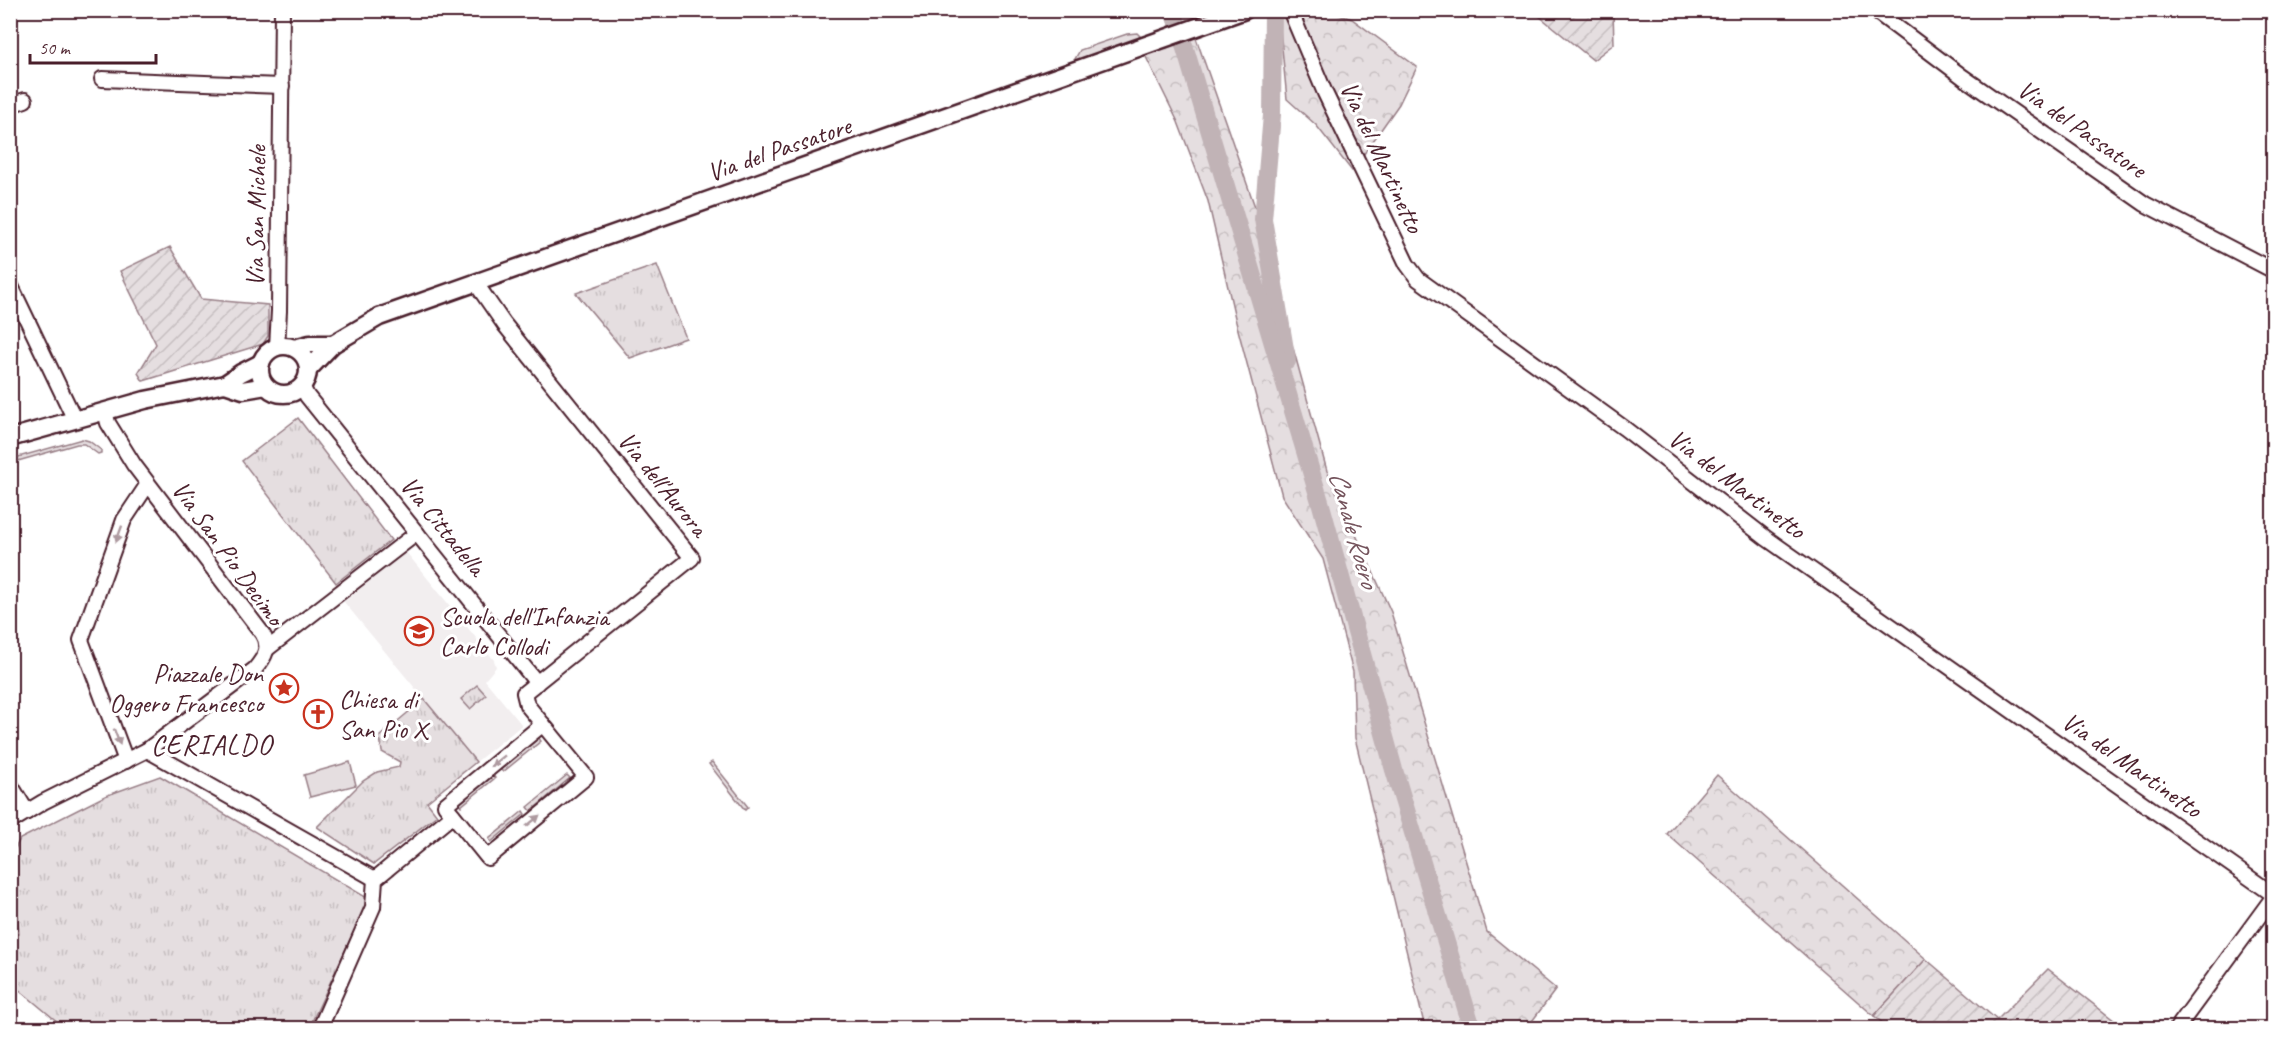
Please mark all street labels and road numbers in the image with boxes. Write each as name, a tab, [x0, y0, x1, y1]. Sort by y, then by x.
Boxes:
street label: Via del Passatore	[2011, 73, 2155, 187]
street label: Via del Martinetto	[1333, 76, 1432, 240]
street label: Via del Passatore	[703, 108, 858, 189]
street label: Via San Michele	[238, 143, 274, 287]
street label: Via del Martinetto	[1662, 422, 1814, 547]
street label: Via dell'Aurora	[611, 425, 717, 545]
street label: Via Cittadella	[393, 470, 495, 584]
street label: Via San Pio Decimo	[164, 474, 293, 634]
street label: Via del Martinetto	[2056, 705, 2210, 826]

